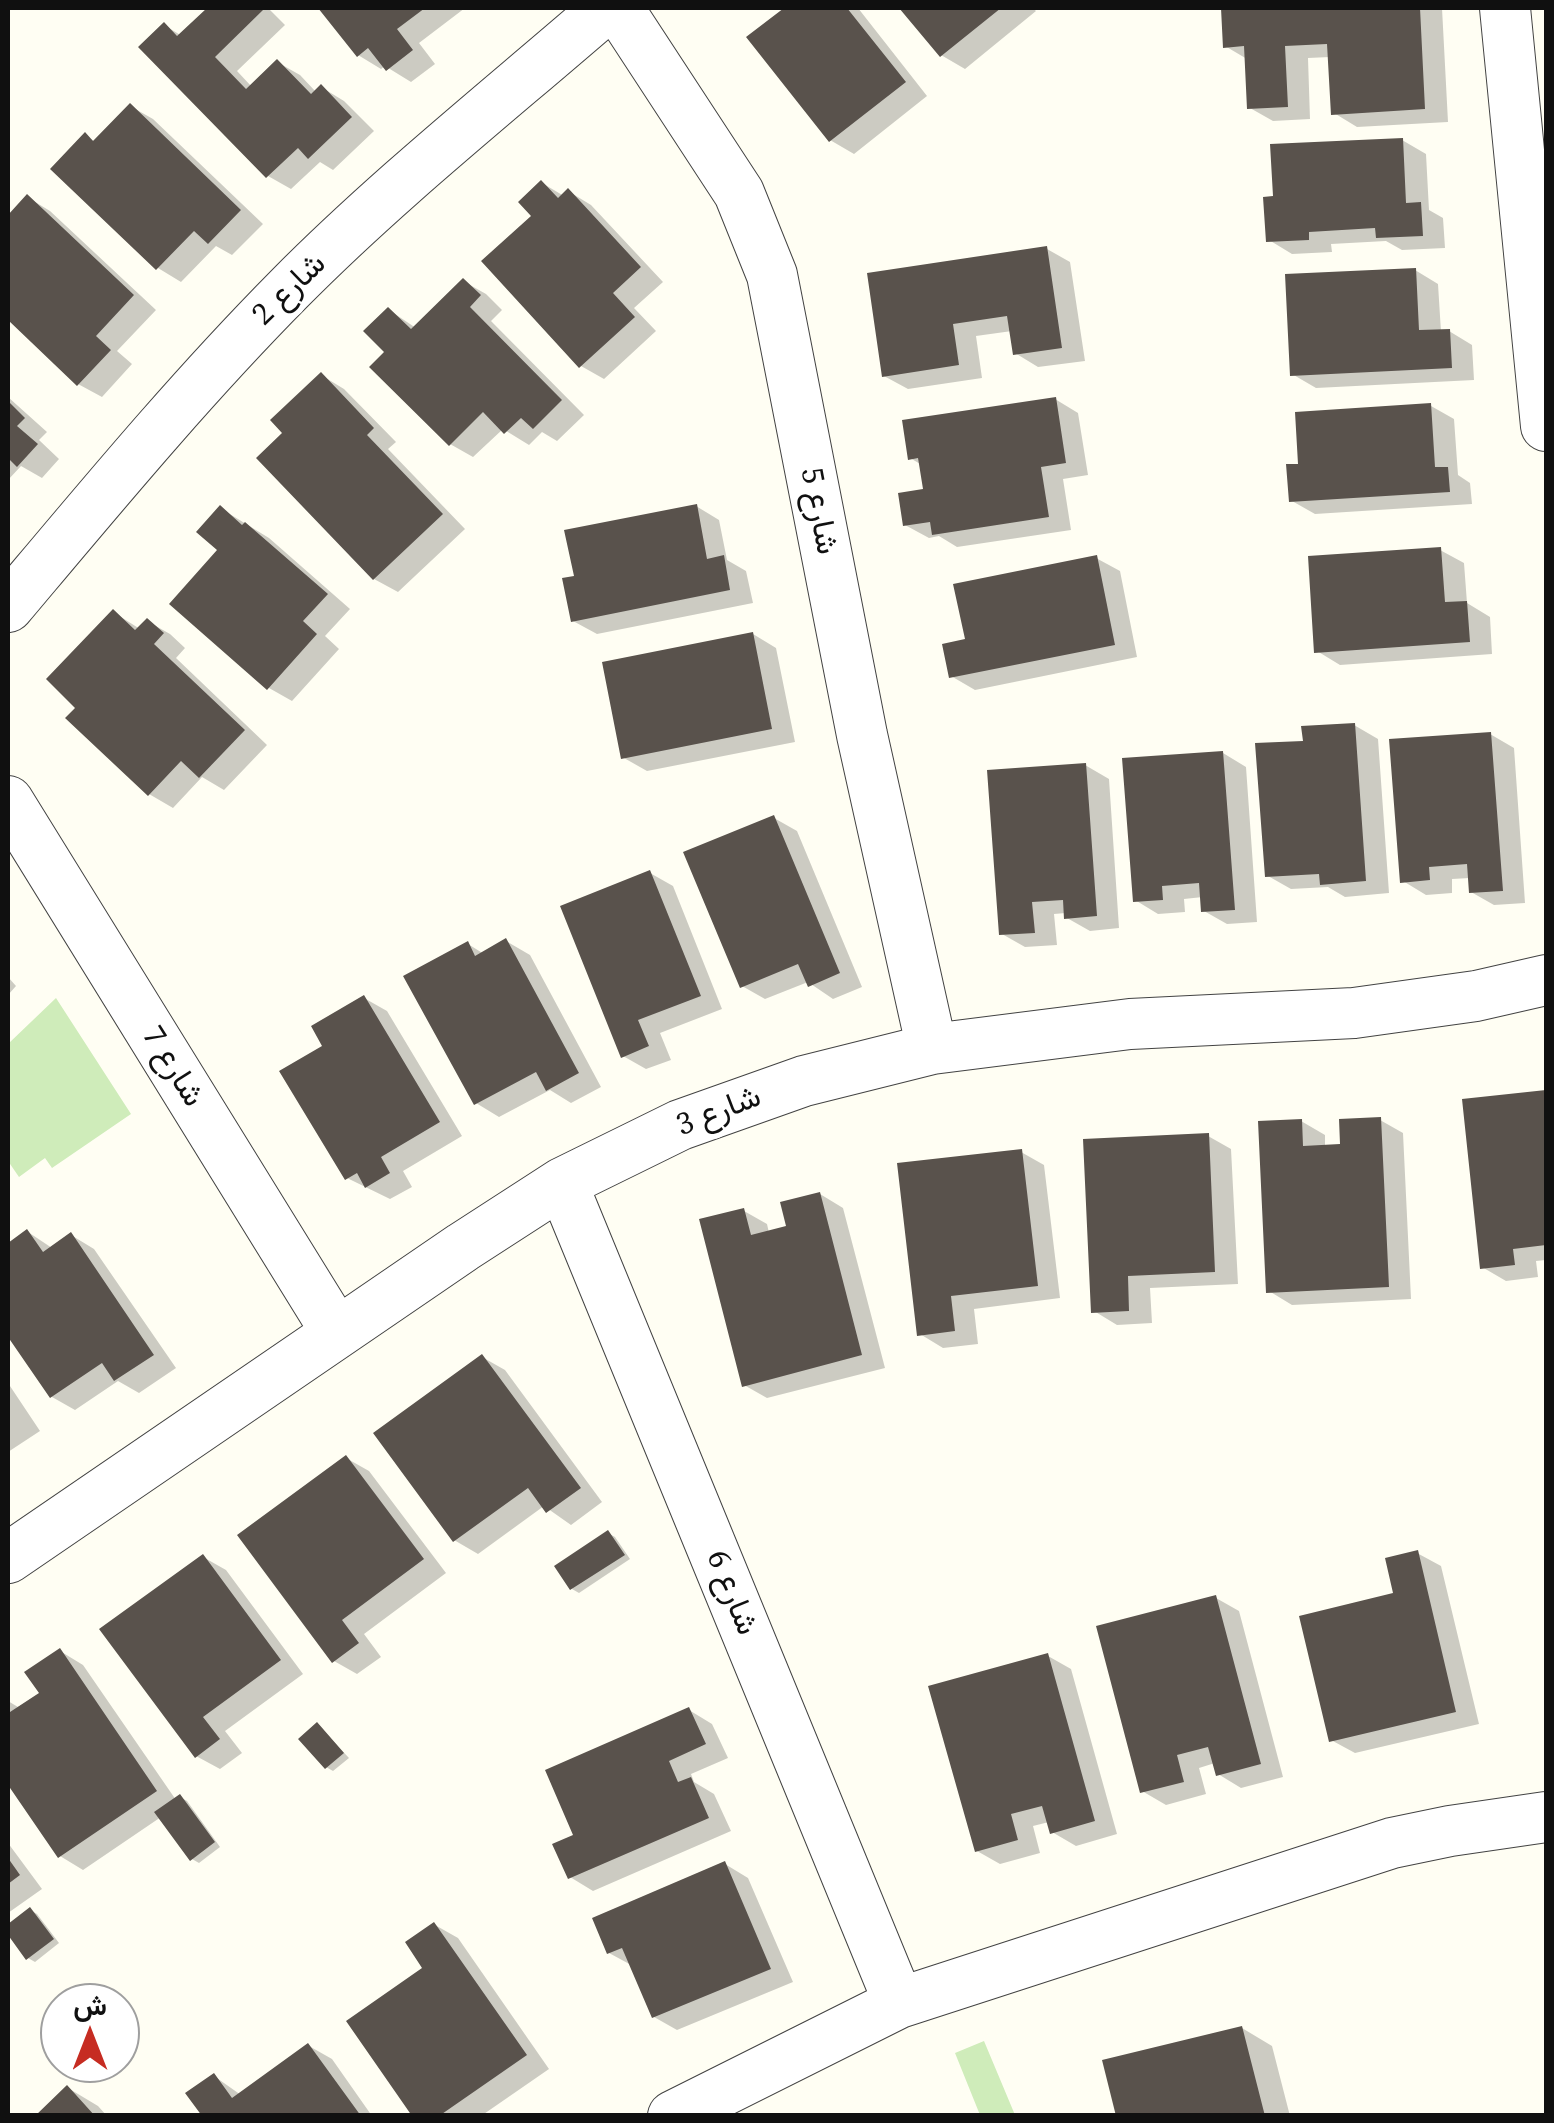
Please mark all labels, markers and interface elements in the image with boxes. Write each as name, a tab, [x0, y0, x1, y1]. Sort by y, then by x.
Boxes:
street label: شارع 2	[245, 246, 335, 334]
street label: شارع 5	[791, 464, 845, 558]
street label: شارع 7	[132, 1020, 212, 1114]
street label: شارع 3	[671, 1078, 767, 1146]
street label: شارع 6	[697, 1545, 765, 1641]
north arrow	[40, 1983, 140, 2083]
text: ش	[73, 1986, 107, 2024]

